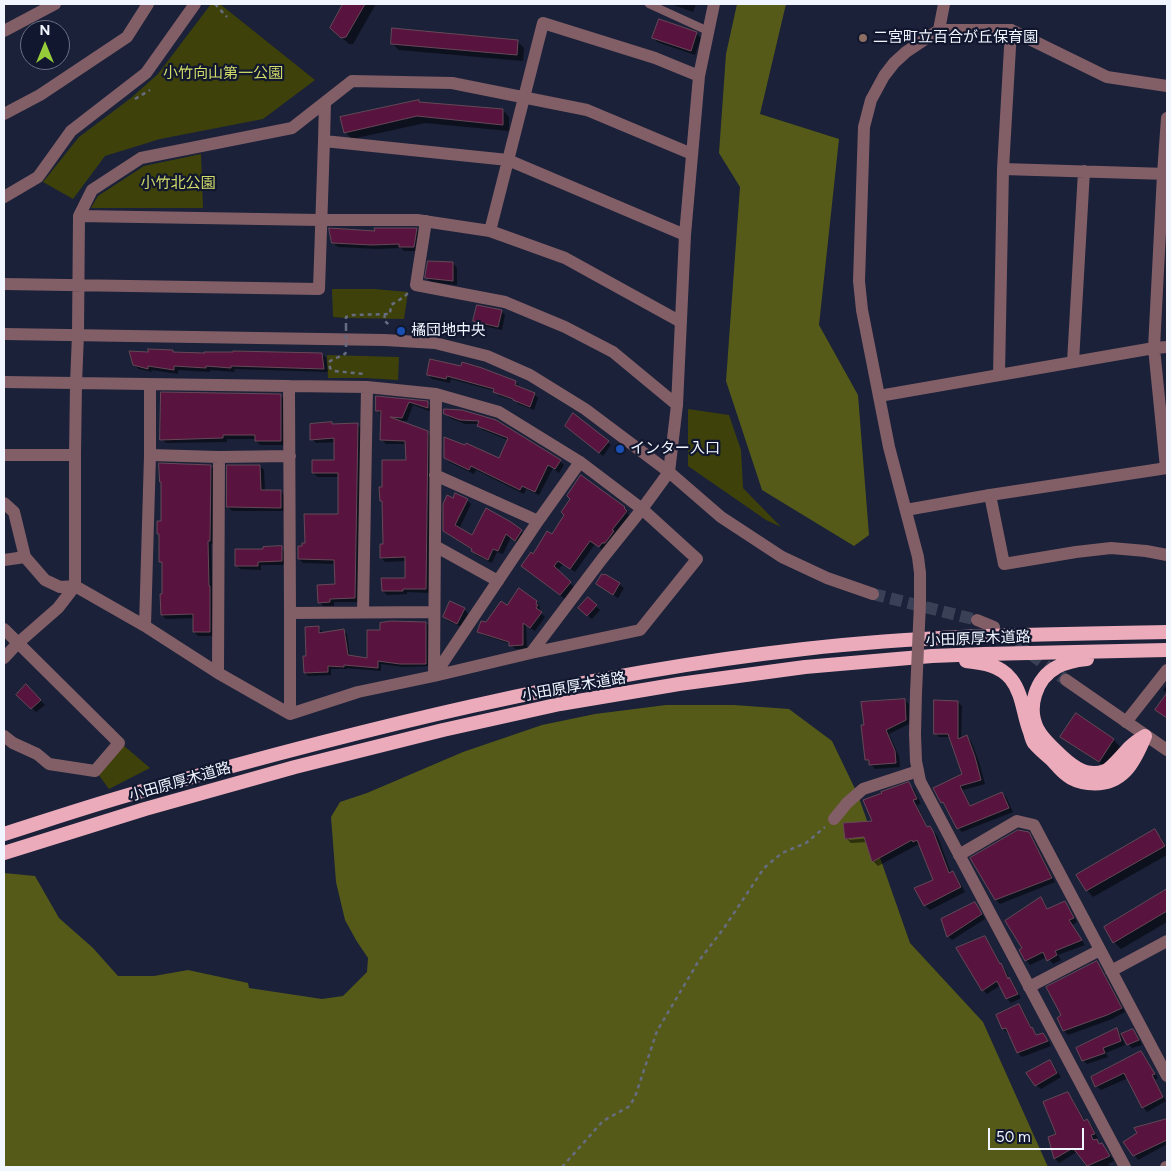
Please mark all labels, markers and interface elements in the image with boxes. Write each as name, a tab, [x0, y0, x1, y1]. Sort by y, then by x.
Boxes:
north arrow	[20, 20, 70, 70]
text: N	[40, 22, 50, 39]
place label: 二宮町立百合が丘保育園	[873, 29, 1038, 47]
marker: 二宮町立百合が丘保育園	[857, 32, 869, 44]
park label: 小竹向山第一公園	[163, 65, 283, 83]
park label: 小竹北公園	[141, 175, 215, 193]
place label: 橘団地中央	[411, 322, 486, 340]
marker: 橘団地中央	[395, 325, 407, 337]
place label: インター入口	[630, 440, 720, 458]
marker: インター入口	[614, 443, 626, 455]
street label: 小田原厚木道路	[925, 628, 1031, 650]
street label: 小田原厚木道路	[521, 669, 627, 705]
street label: 小田原厚木道路	[127, 759, 233, 805]
scale bar	[991, 1118, 1087, 1150]
text: 50 m	[996, 1128, 1031, 1146]

